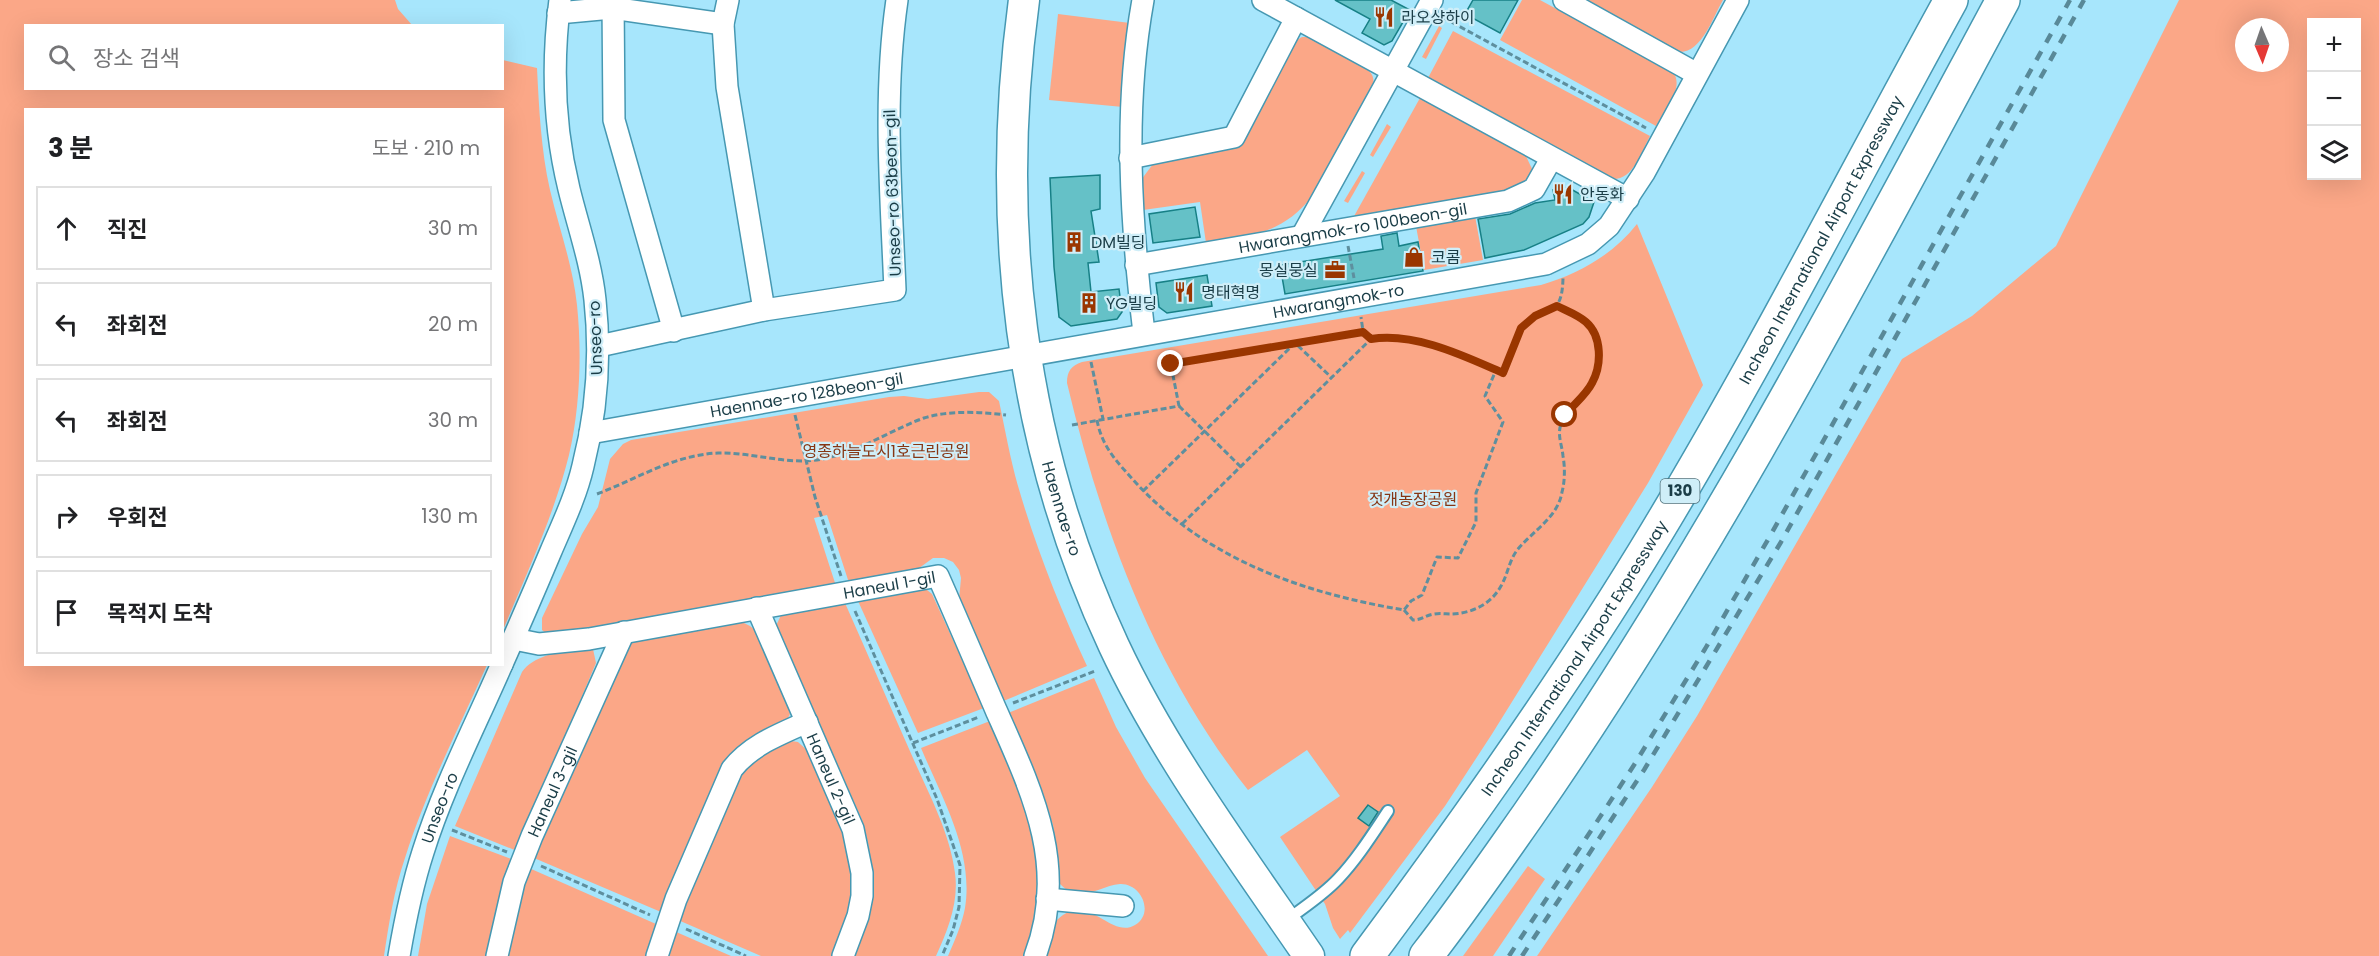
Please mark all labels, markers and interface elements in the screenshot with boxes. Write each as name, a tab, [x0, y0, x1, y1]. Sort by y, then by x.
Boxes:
restaurant icon: 라오샹하이	[1372, 5, 1396, 29]
place label: 라오샹하이	[1401, 6, 1475, 29]
north arrow	[2235, 18, 2289, 72]
map controls	[2307, 18, 2361, 180]
button: +	[2307, 18, 2361, 72]
search box	[24, 24, 504, 90]
icon: search	[45, 41, 78, 74]
text: 장소 검색	[93, 43, 180, 74]
button: −	[2307, 72, 2361, 126]
street label: Incheon International Airport Expressway	[1734, 91, 1909, 388]
street label: Unseo-ro 63beon-gil	[878, 109, 907, 277]
button: layers	[2307, 126, 2361, 180]
text: 3 분	[48, 130, 93, 166]
text: 도보 · 210 m	[372, 134, 480, 162]
restaurant icon: 안동화	[1551, 182, 1575, 206]
place label: 안동화	[1580, 183, 1624, 206]
street label: Hwarangmok-ro 100beon-gil	[1237, 197, 1469, 259]
icon: ahead	[50, 212, 83, 245]
text: 직진	[107, 214, 147, 245]
text: 30 m	[428, 214, 478, 242]
building icon: DM빌딩	[1062, 230, 1086, 254]
place label: DM빌딩	[1091, 231, 1146, 254]
shop icon: 코콤	[1402, 245, 1426, 269]
place label: 코콤	[1431, 246, 1460, 269]
office icon: 몽실뭉실	[1323, 258, 1347, 282]
place label: 몽실뭉실	[1259, 259, 1318, 282]
street label: Hwarangmok-ro	[1271, 278, 1406, 324]
restaurant icon: 명태혁명	[1172, 280, 1196, 304]
place label: 명태혁명	[1201, 281, 1260, 304]
building icon: YG빌딩	[1077, 291, 1101, 315]
place label: YG빌딩	[1106, 292, 1157, 315]
street label: Unseo-ro	[583, 300, 608, 376]
icon: left	[50, 308, 83, 341]
text: 좌회전	[107, 310, 168, 341]
text: 20 m	[428, 310, 478, 338]
route end	[1157, 350, 1183, 376]
street label: Haennae-ro 128beon-gil	[708, 367, 905, 424]
route start	[1551, 401, 1577, 427]
icon: left	[50, 404, 83, 437]
text: 좌회전	[107, 406, 168, 437]
text: 30 m	[428, 406, 478, 434]
park label: 영종하늘도시1호근린공원	[802, 440, 970, 463]
street label: Haennae-ro	[1036, 459, 1087, 559]
road number: 130	[1660, 479, 1700, 503]
park label: 젓개농장공원	[1369, 488, 1457, 511]
icon: right	[50, 500, 83, 533]
text: 우회전	[107, 502, 168, 533]
text: 130 m	[421, 502, 478, 530]
street label: Incheon International Airport Expressway	[1476, 516, 1673, 801]
street label: Haneul 1-gil	[842, 566, 937, 605]
icon: arrive	[50, 596, 83, 629]
text: 목적지 도착	[107, 598, 213, 629]
street label: Haneul 2-gil	[801, 730, 861, 828]
street label: Haneul 3-gil	[522, 743, 583, 841]
street label: Unseo-ro	[416, 769, 464, 846]

